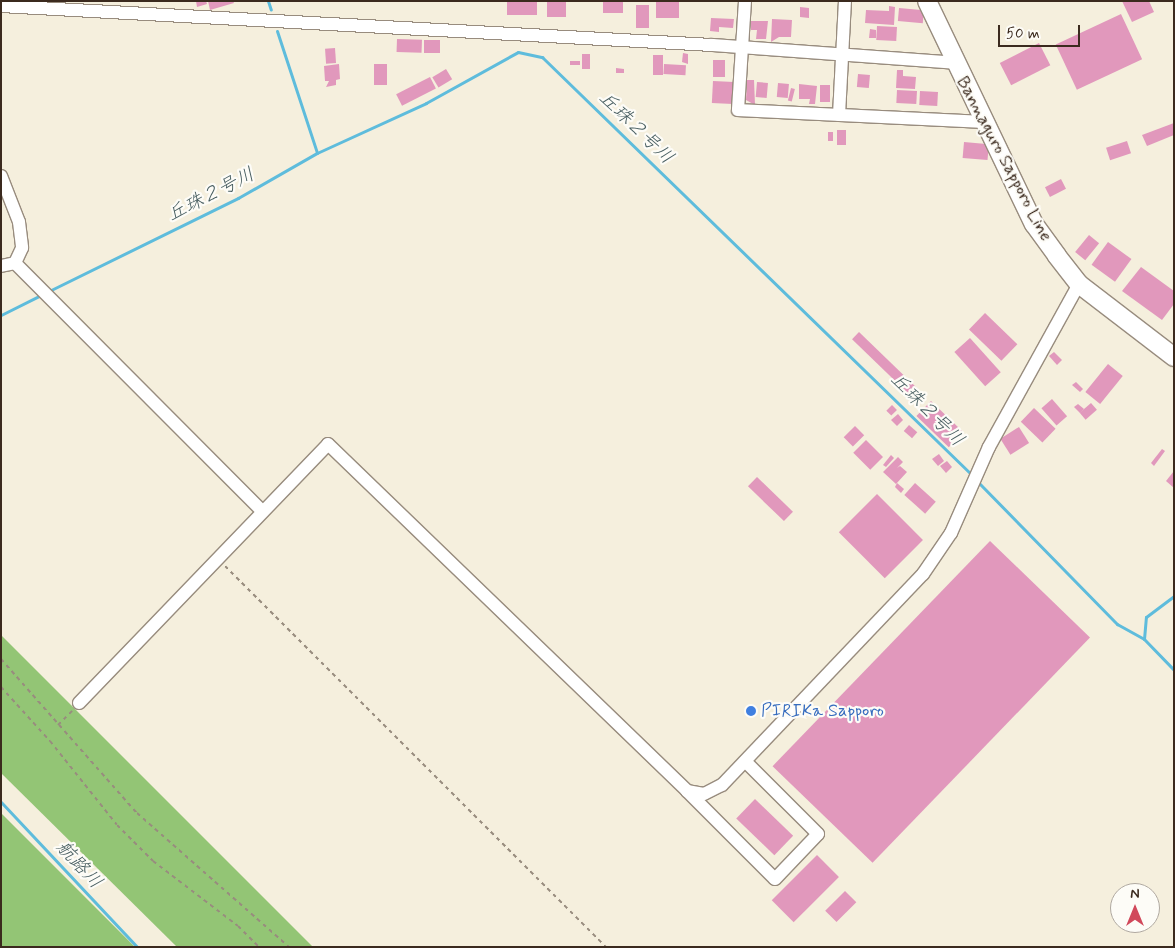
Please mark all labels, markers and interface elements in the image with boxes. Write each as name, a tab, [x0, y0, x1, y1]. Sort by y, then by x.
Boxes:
scale bar	[1000, 15, 1082, 47]
text: 50 m	[1006, 24, 1040, 44]
street label: Bannaguro Sapporo Line	[951, 73, 1057, 245]
water label: 丘珠２号川	[594, 87, 678, 169]
water label: 丘珠２号川	[164, 163, 258, 227]
water label: 丘珠２号川	[885, 368, 969, 452]
place label: PIRIKa Sapporo	[761, 700, 884, 722]
marker: PIRIKa Sapporo	[745, 705, 757, 717]
water label: 航路川	[51, 836, 107, 894]
north arrow	[1110, 883, 1160, 933]
text: N	[1130, 885, 1140, 903]

